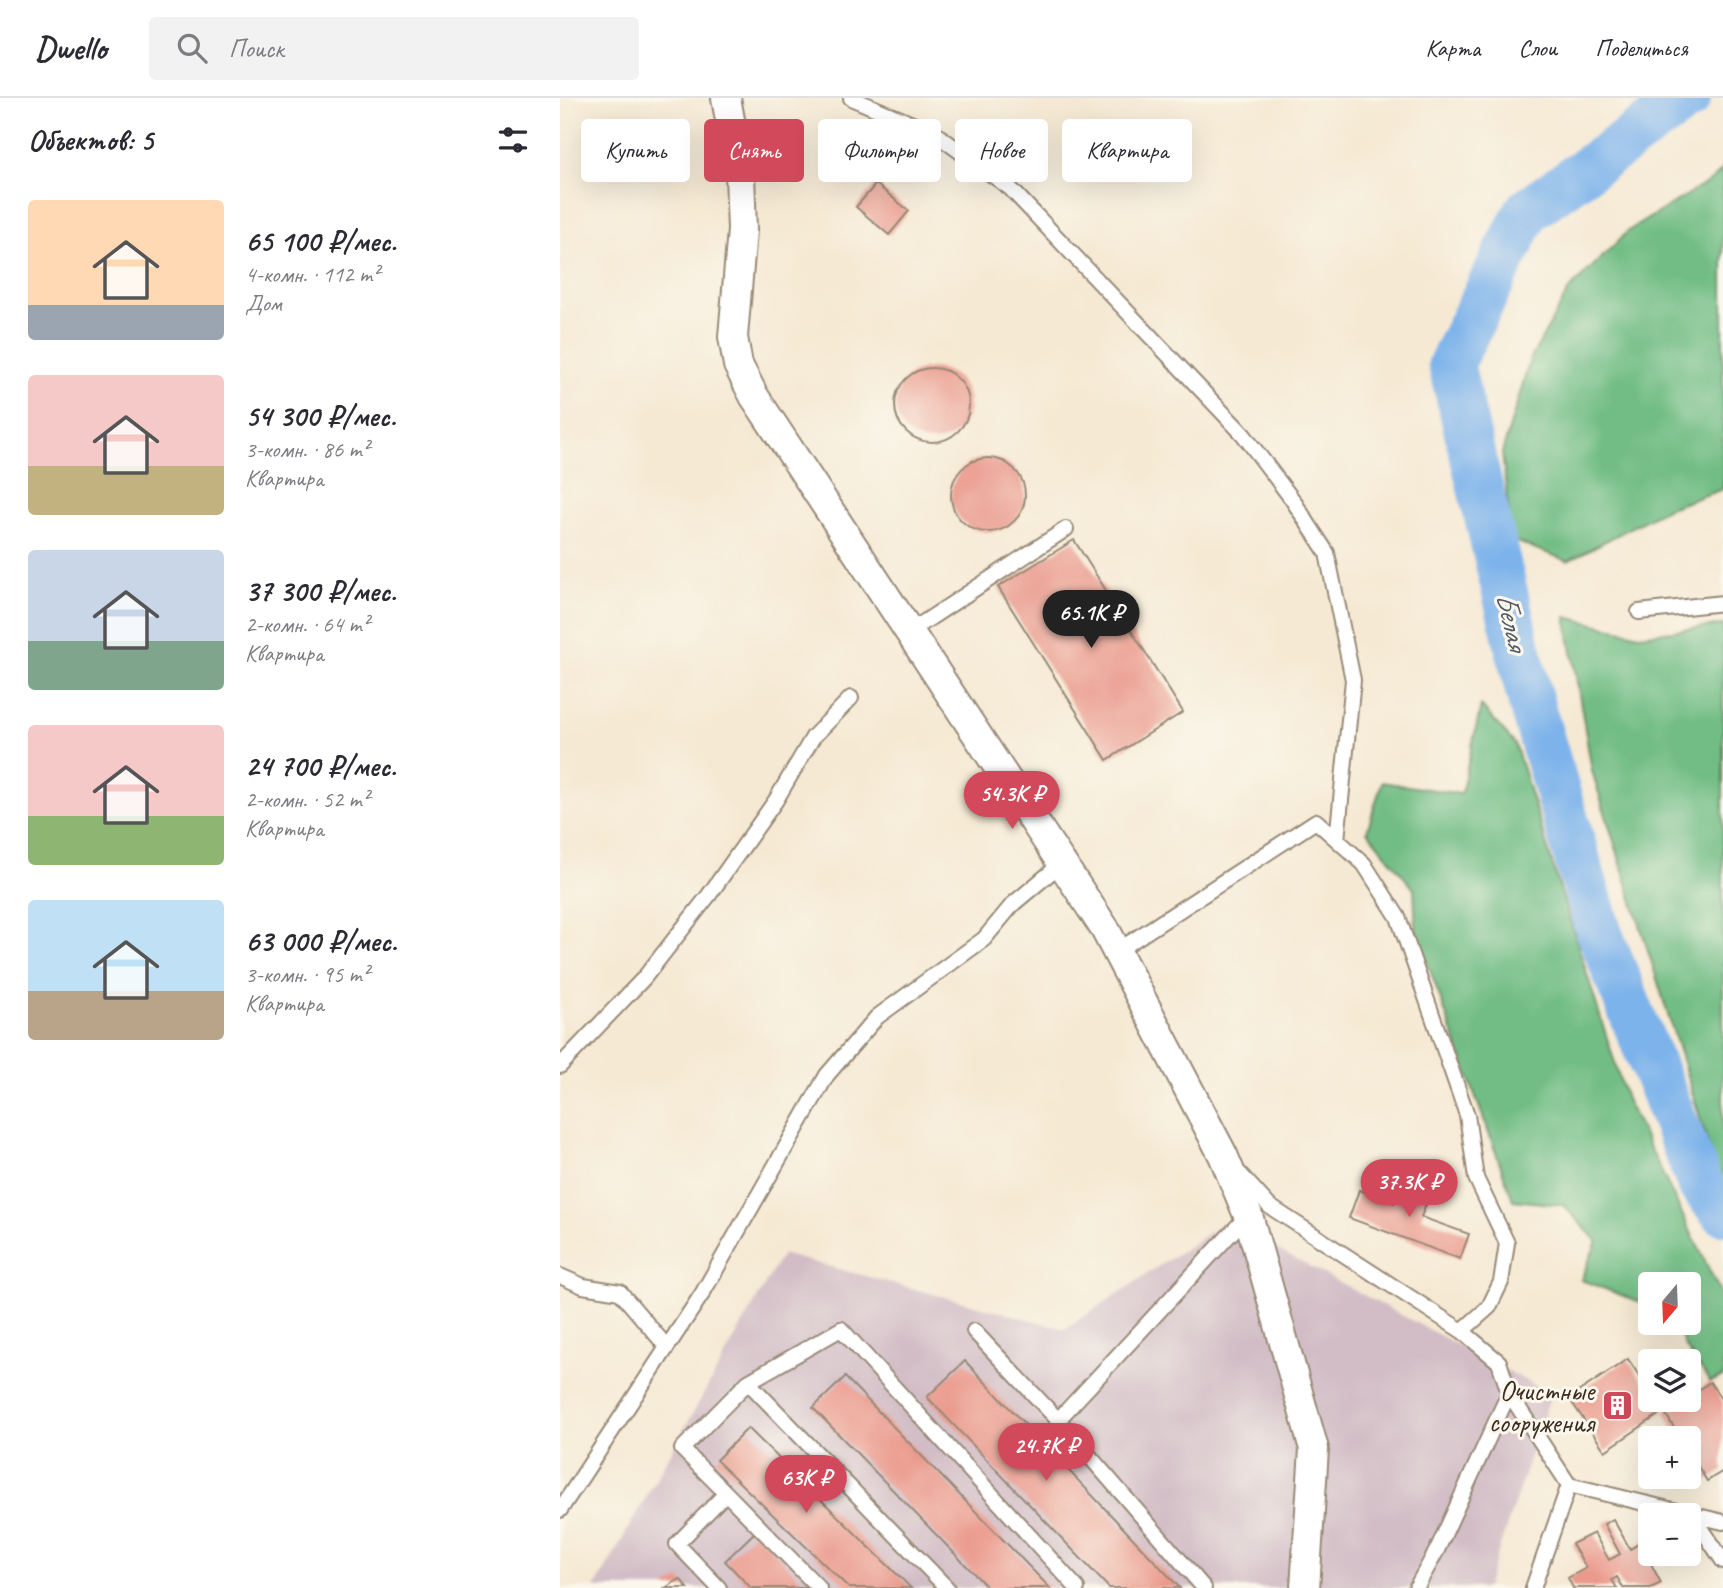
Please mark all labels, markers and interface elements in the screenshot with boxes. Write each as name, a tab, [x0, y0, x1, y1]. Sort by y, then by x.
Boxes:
search box	[149, 17, 639, 80]
text: Dwello	[35, 27, 107, 69]
icon: search	[173, 29, 211, 67]
text: Поиск	[229, 32, 284, 65]
text: Карта	[1426, 33, 1480, 63]
text: Слои	[1518, 33, 1557, 63]
text: Поделиться	[1595, 33, 1688, 63]
chip: Купить	[581, 119, 690, 182]
chip: Снять	[704, 119, 804, 182]
chip: Фильтры	[818, 119, 941, 182]
chip: Новое	[955, 119, 1048, 182]
chip: Квартира	[1062, 119, 1192, 182]
text: Объектов: 5	[28, 121, 153, 159]
icon: filters	[494, 121, 532, 159]
text: 65 100 ₽/мес.	[245, 222, 396, 260]
icon: home	[84, 228, 168, 312]
text: 4-комн. · 112 m²	[245, 260, 379, 289]
text: Дом	[245, 289, 282, 318]
text: 54 300 ₽/мес.	[245, 397, 396, 435]
icon: home	[84, 403, 168, 487]
text: 3-комн. · 86 m²	[245, 435, 369, 464]
text: Квартира	[245, 464, 323, 493]
text: 37 300 ₽/мес.	[245, 572, 396, 610]
icon: home	[84, 578, 168, 662]
water label: Белая	[1487, 589, 1538, 658]
pin: 65.1K ₽	[1026, 590, 1156, 650]
text: 65.1K ₽	[1059, 598, 1123, 627]
text: 2-комн. · 64 m²	[245, 610, 369, 639]
text: Квартира	[245, 639, 323, 668]
text: 24 700 ₽/мес.	[245, 747, 396, 785]
icon: home	[84, 753, 168, 837]
pin: 54.3K ₽	[947, 772, 1077, 831]
text: 54.3K ₽	[980, 779, 1044, 808]
text: 2-комн. · 52 m²	[245, 785, 369, 814]
text: Квартира	[245, 814, 323, 843]
text: 63 000 ₽/мес.	[245, 922, 397, 960]
icon: home	[84, 928, 168, 1012]
text: 3-комн. · 95 m²	[245, 960, 369, 989]
text: Квартира	[245, 989, 323, 1018]
pin: 37.3K ₽	[1344, 1160, 1474, 1219]
text: 37.3K ₽	[1377, 1167, 1441, 1196]
north arrow	[1638, 1272, 1701, 1335]
map controls	[1638, 1272, 1701, 1566]
button: layers	[1638, 1349, 1701, 1412]
place label: Очистные сооружения	[1489, 1373, 1596, 1440]
building icon: Очистные сооружения	[1600, 1389, 1634, 1423]
pin: 24.7K ₽	[981, 1424, 1111, 1483]
button: +	[1638, 1426, 1701, 1489]
text: 24.7K ₽	[1014, 1431, 1078, 1460]
pin: 63K ₽	[757, 1456, 855, 1515]
text: 63K ₽	[781, 1463, 831, 1492]
button: −	[1638, 1503, 1701, 1566]

